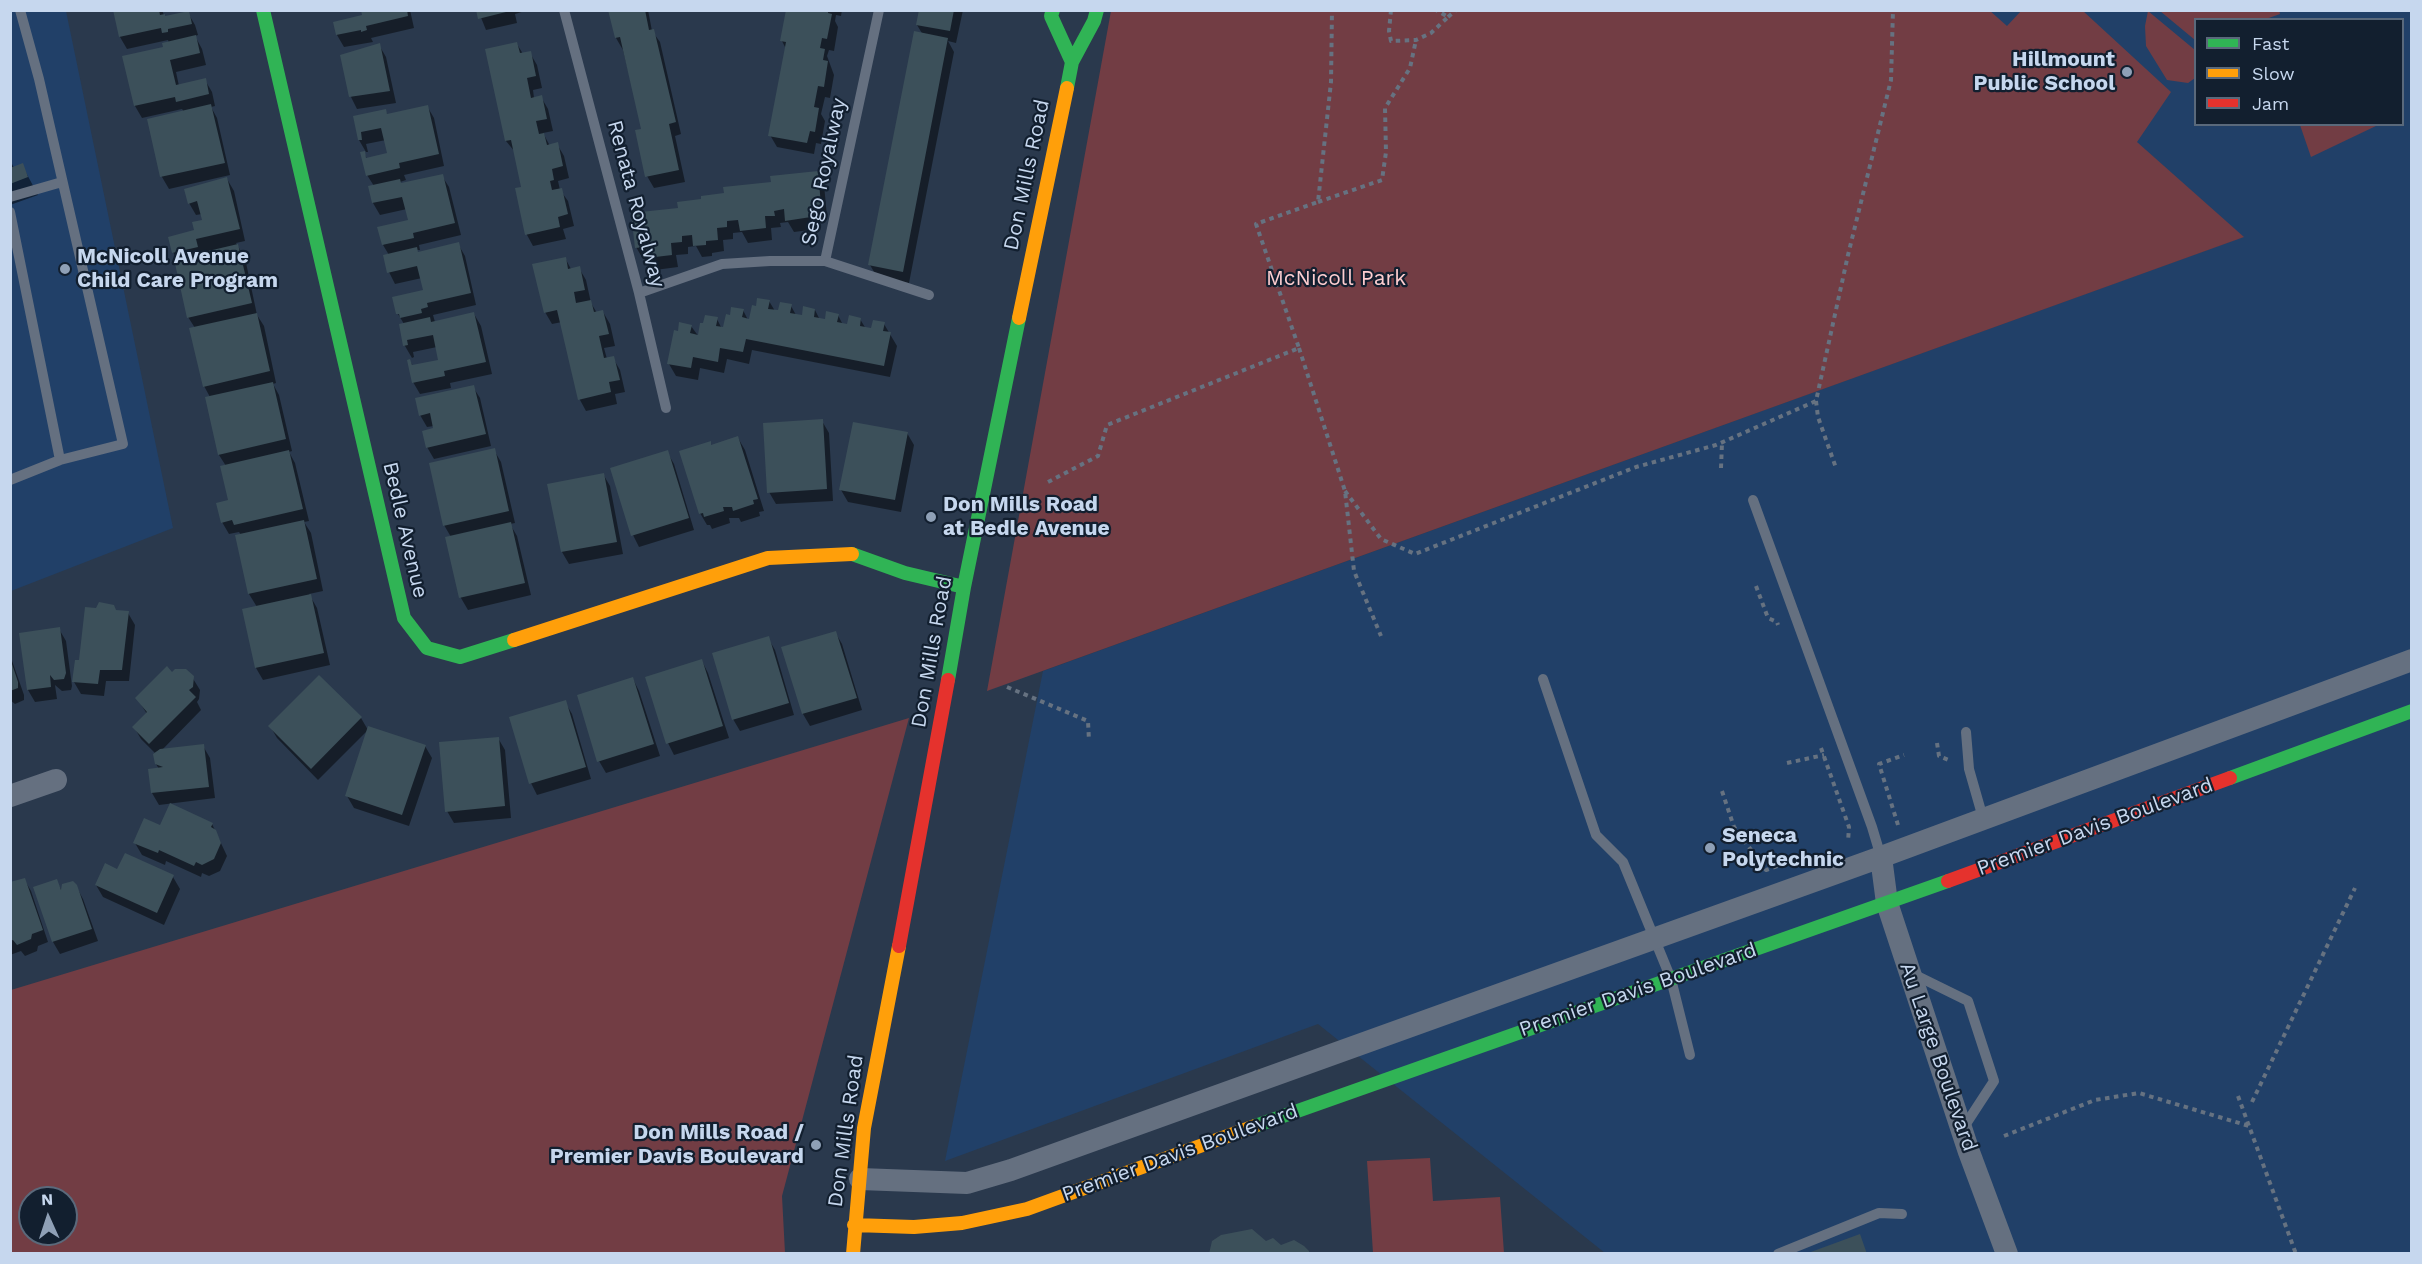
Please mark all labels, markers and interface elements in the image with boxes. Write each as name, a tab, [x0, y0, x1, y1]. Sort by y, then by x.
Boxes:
legend	[2194, 18, 2404, 126]
text: Fast	[2252, 33, 2289, 54]
place label: Hillmount Public School	[1973, 47, 2115, 97]
text: Slow	[2252, 63, 2295, 84]
marker: Hillmount Public School	[2120, 65, 2134, 79]
text: Jam	[2252, 93, 2289, 114]
street label: Sego Royalway	[796, 96, 852, 248]
street label: Don Mills Road	[999, 97, 1055, 253]
street label: Renata Royalway	[602, 118, 670, 290]
place label: McNicoll Avenue Child Care Program	[77, 244, 278, 294]
marker: McNicoll Avenue Child Care Program	[58, 262, 72, 276]
park label: McNicoll Park	[1266, 266, 1406, 292]
street label: Bedle Avenue	[377, 459, 433, 601]
place label: Don Mills Road at Bedle Avenue	[943, 492, 1110, 542]
marker: Don Mills Road at Bedle Avenue	[924, 510, 938, 524]
street label: Don Mills Road	[906, 574, 958, 730]
street label: Premier Davis Boulevard	[1973, 772, 2217, 882]
place label: Seneca Polytechnic	[1722, 823, 1844, 873]
marker: Seneca Polytechnic	[1703, 841, 1717, 855]
street label: Premier Davis Boulevard	[1516, 937, 1760, 1043]
street label: Au Large Boulevard	[1894, 959, 1982, 1155]
street label: Don Mills Road	[823, 1053, 869, 1209]
street label: Premier Davis Boulevard	[1058, 1098, 1302, 1208]
place label: Don Mills Road / Premier Davis Boulevard	[550, 1120, 804, 1170]
marker: Don Mills Road / Premier Davis Boulevard	[809, 1138, 823, 1152]
north arrow	[18, 1186, 78, 1246]
text: N	[41, 1190, 54, 1209]

